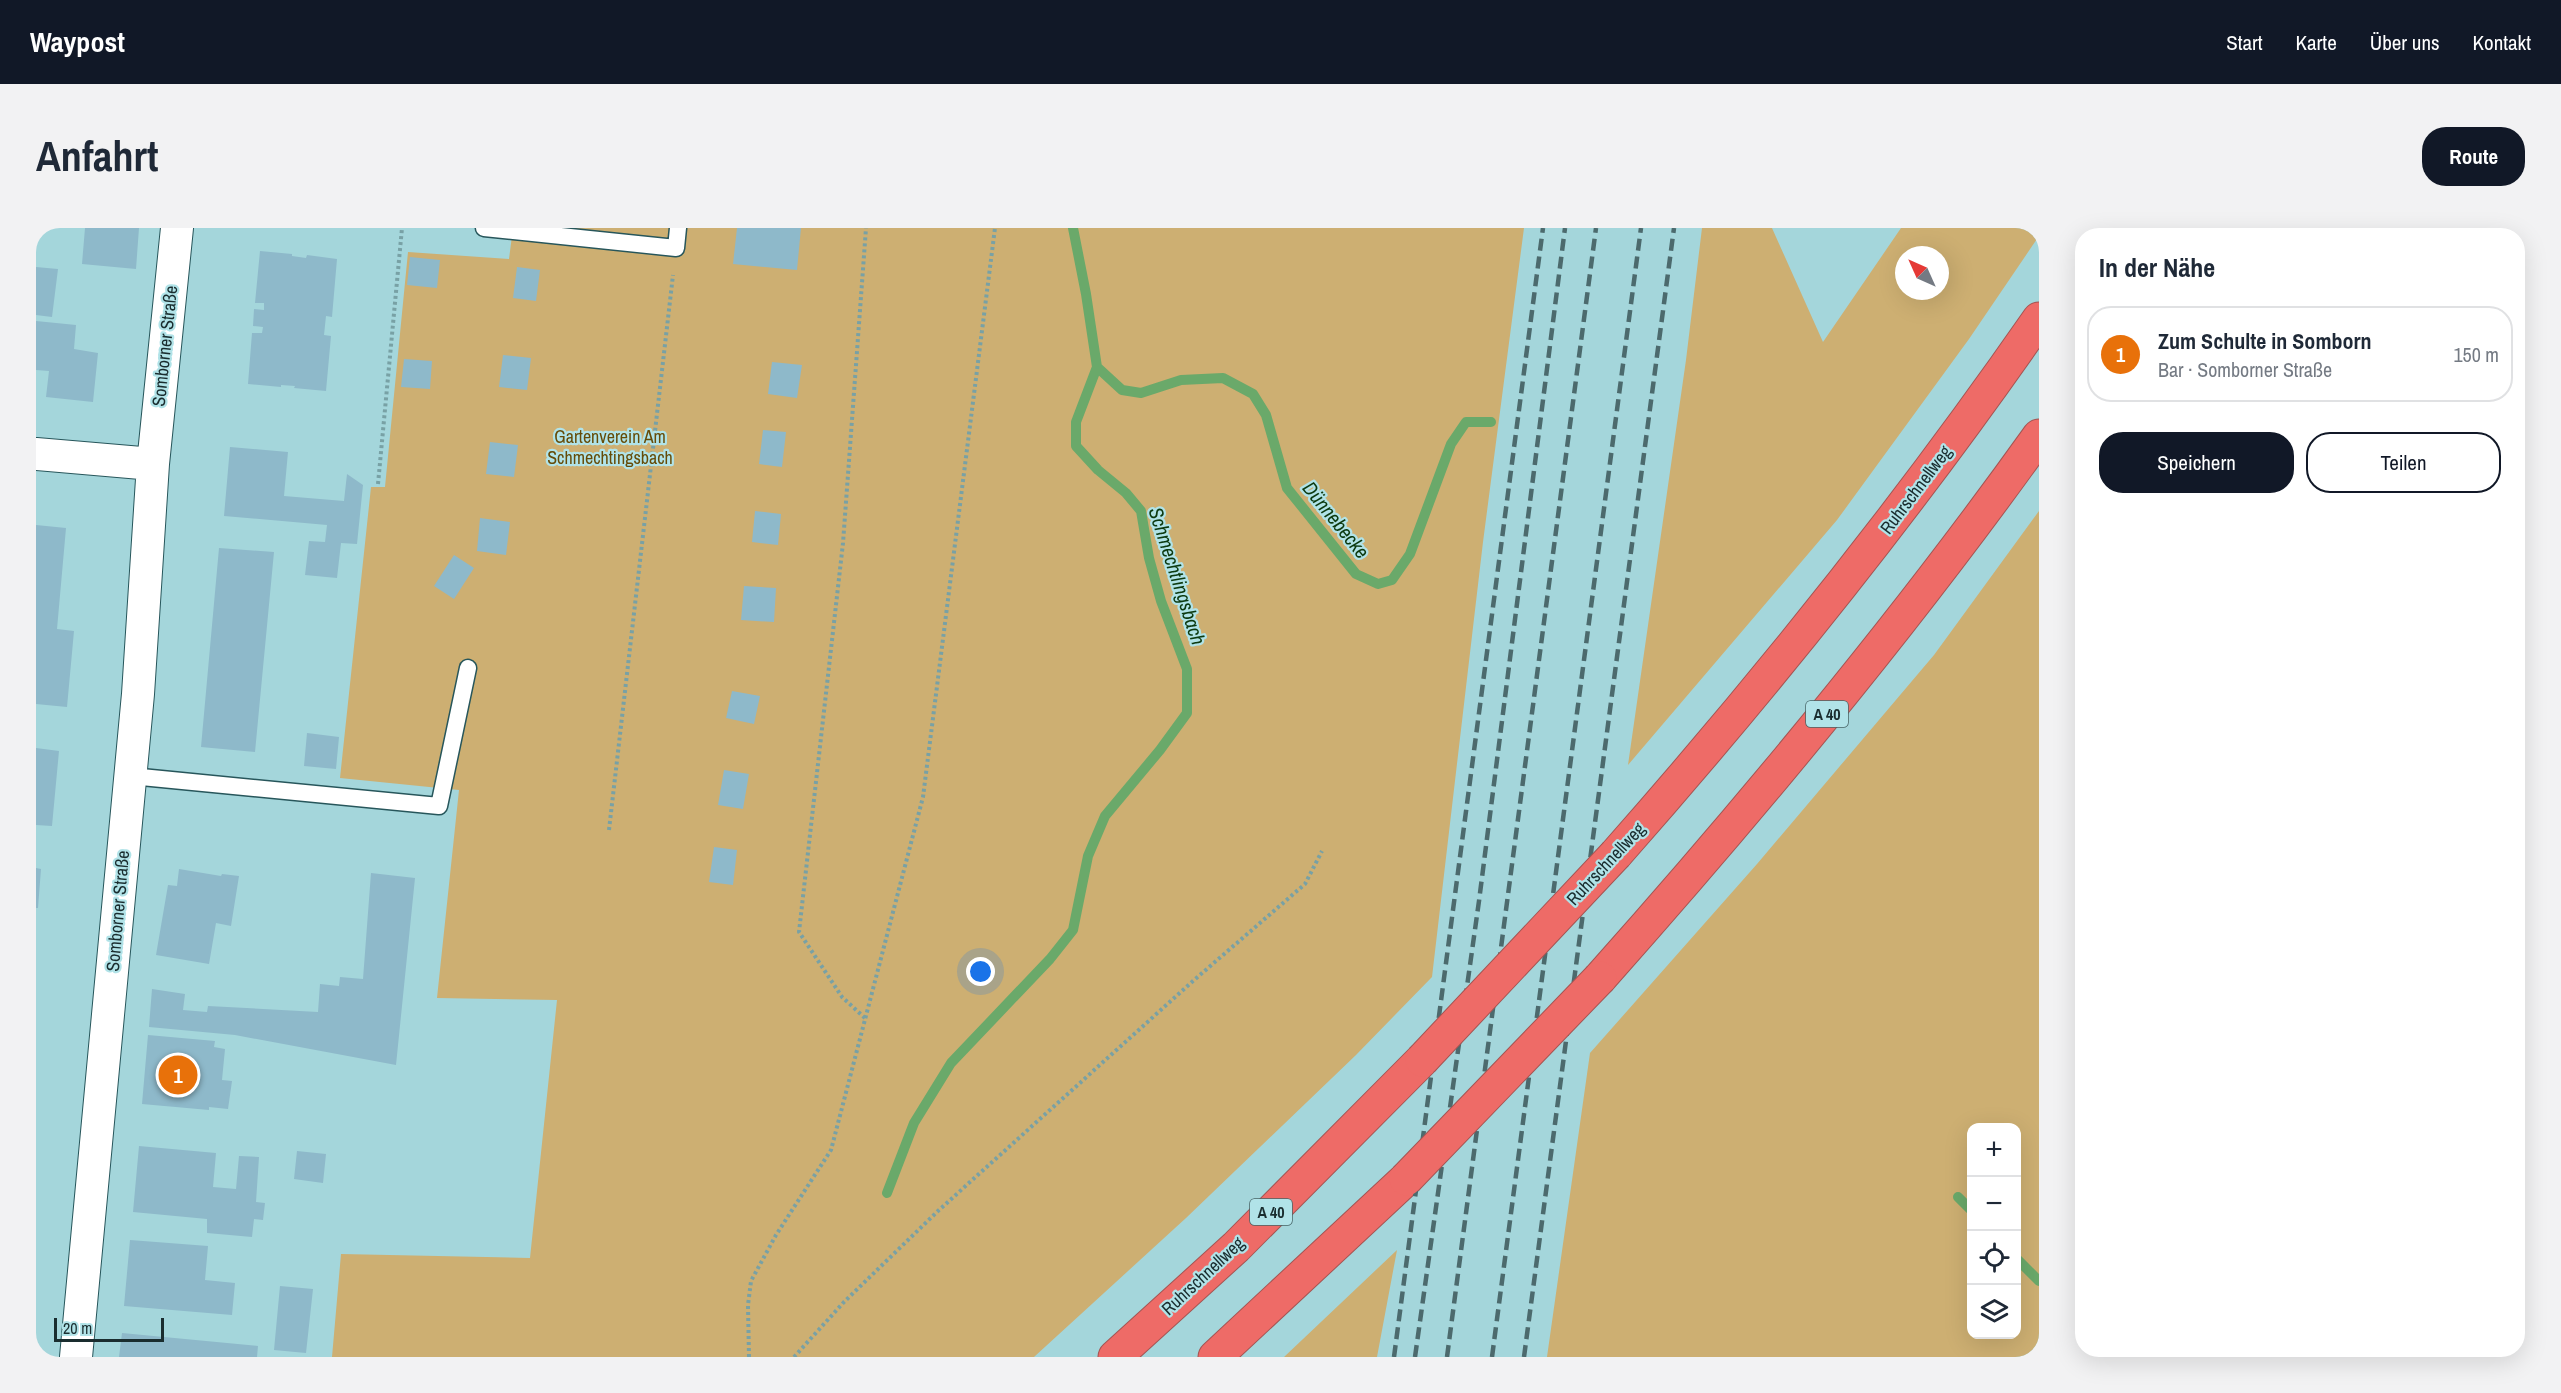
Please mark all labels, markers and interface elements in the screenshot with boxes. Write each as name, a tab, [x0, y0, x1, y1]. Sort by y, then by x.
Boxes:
text: Waypost	[30, 23, 125, 61]
text: Start	[2226, 28, 2263, 57]
text: Karte	[2296, 28, 2337, 57]
text: Über uns	[2370, 28, 2440, 57]
text: Kontakt	[2473, 28, 2531, 57]
button: Route	[2422, 127, 2525, 186]
text: Anfahrt	[36, 128, 158, 184]
north arrow	[1895, 246, 1949, 300]
text: In der Nähe	[2099, 250, 2215, 285]
street label: Somborner Straße	[146, 284, 183, 408]
text: Zum Schulte in Somborn	[2158, 326, 2372, 356]
text: 1	[2116, 341, 2125, 368]
text: 150 m	[2453, 341, 2499, 368]
text: Bar · Somborner Straße	[2158, 356, 2332, 383]
park label: Gartenverein Am Schmechtingsbach	[547, 424, 673, 470]
button: Speichern	[2099, 432, 2294, 493]
button: Teilen	[2306, 432, 2501, 493]
street label: Ruhrschnellweg	[1874, 440, 1958, 539]
water label: Dünnebecke	[1297, 475, 1376, 564]
water label: Schmechtlingsbach	[1143, 504, 1212, 648]
road number: A 40	[1806, 701, 1848, 727]
street label: Ruhrschnellweg	[1561, 816, 1651, 911]
street label: Somborner Straße	[100, 849, 135, 973]
your location	[966, 957, 995, 986]
pin: 1	[158, 1052, 198, 1098]
map controls	[1967, 1123, 2021, 1339]
button: +	[1967, 1123, 2021, 1177]
button: −	[1967, 1177, 2021, 1231]
road number: A 40	[1250, 1199, 1292, 1225]
street label: Ruhrschnellweg	[1156, 1230, 1250, 1321]
button: locate	[1967, 1231, 2021, 1285]
button: layers	[1967, 1285, 2021, 1339]
scale bar	[54, 1315, 164, 1342]
text: 20 m	[63, 1317, 92, 1339]

